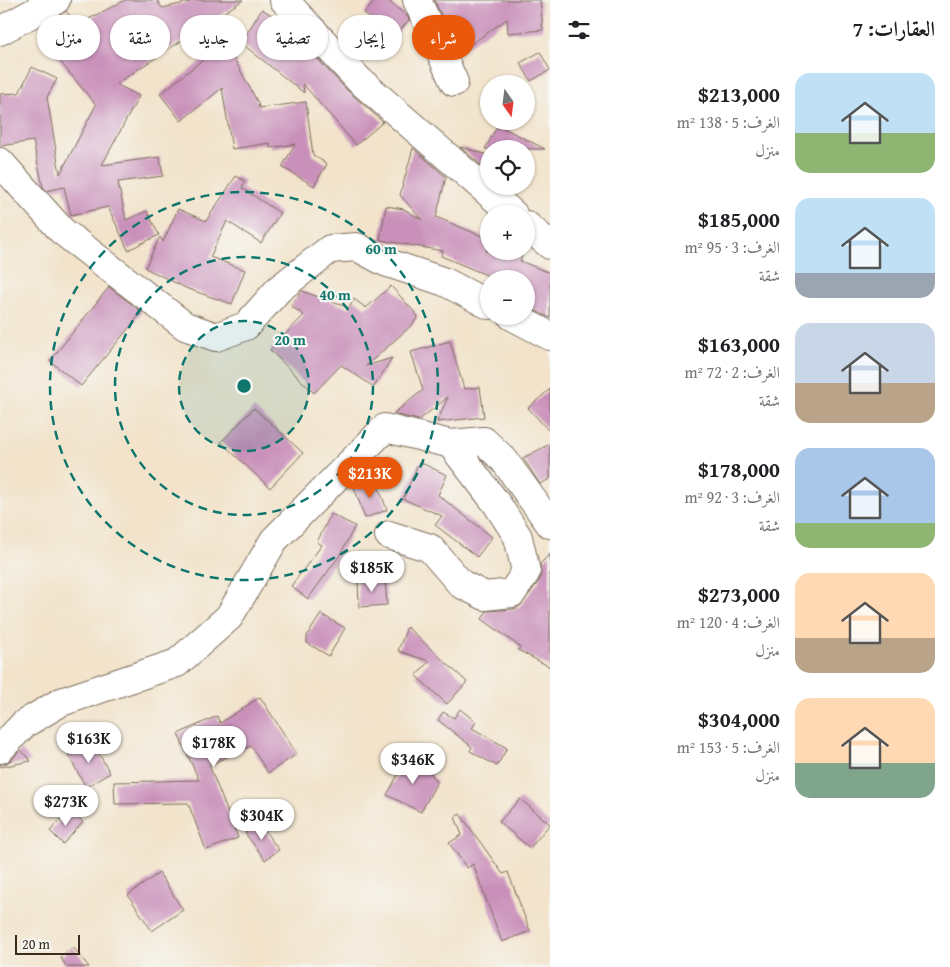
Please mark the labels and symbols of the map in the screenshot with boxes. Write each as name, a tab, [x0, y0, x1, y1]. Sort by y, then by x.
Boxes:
north arrow	[480, 75, 535, 130]
text: 60 m	[365, 238, 397, 259]
text: 40 m	[319, 284, 351, 305]
text: 20 m	[274, 329, 306, 350]
centre of rings	[235, 377, 253, 395]
pin: $213K	[335, 456, 405, 499]
pin: $185K	[337, 550, 407, 593]
pin: $163K	[54, 722, 124, 764]
pin: $178K	[179, 726, 249, 768]
pin: $346K	[378, 742, 448, 785]
pin: $273K	[31, 784, 101, 827]
pin: $304K	[227, 798, 297, 841]
scale bar	[15, 932, 80, 955]

